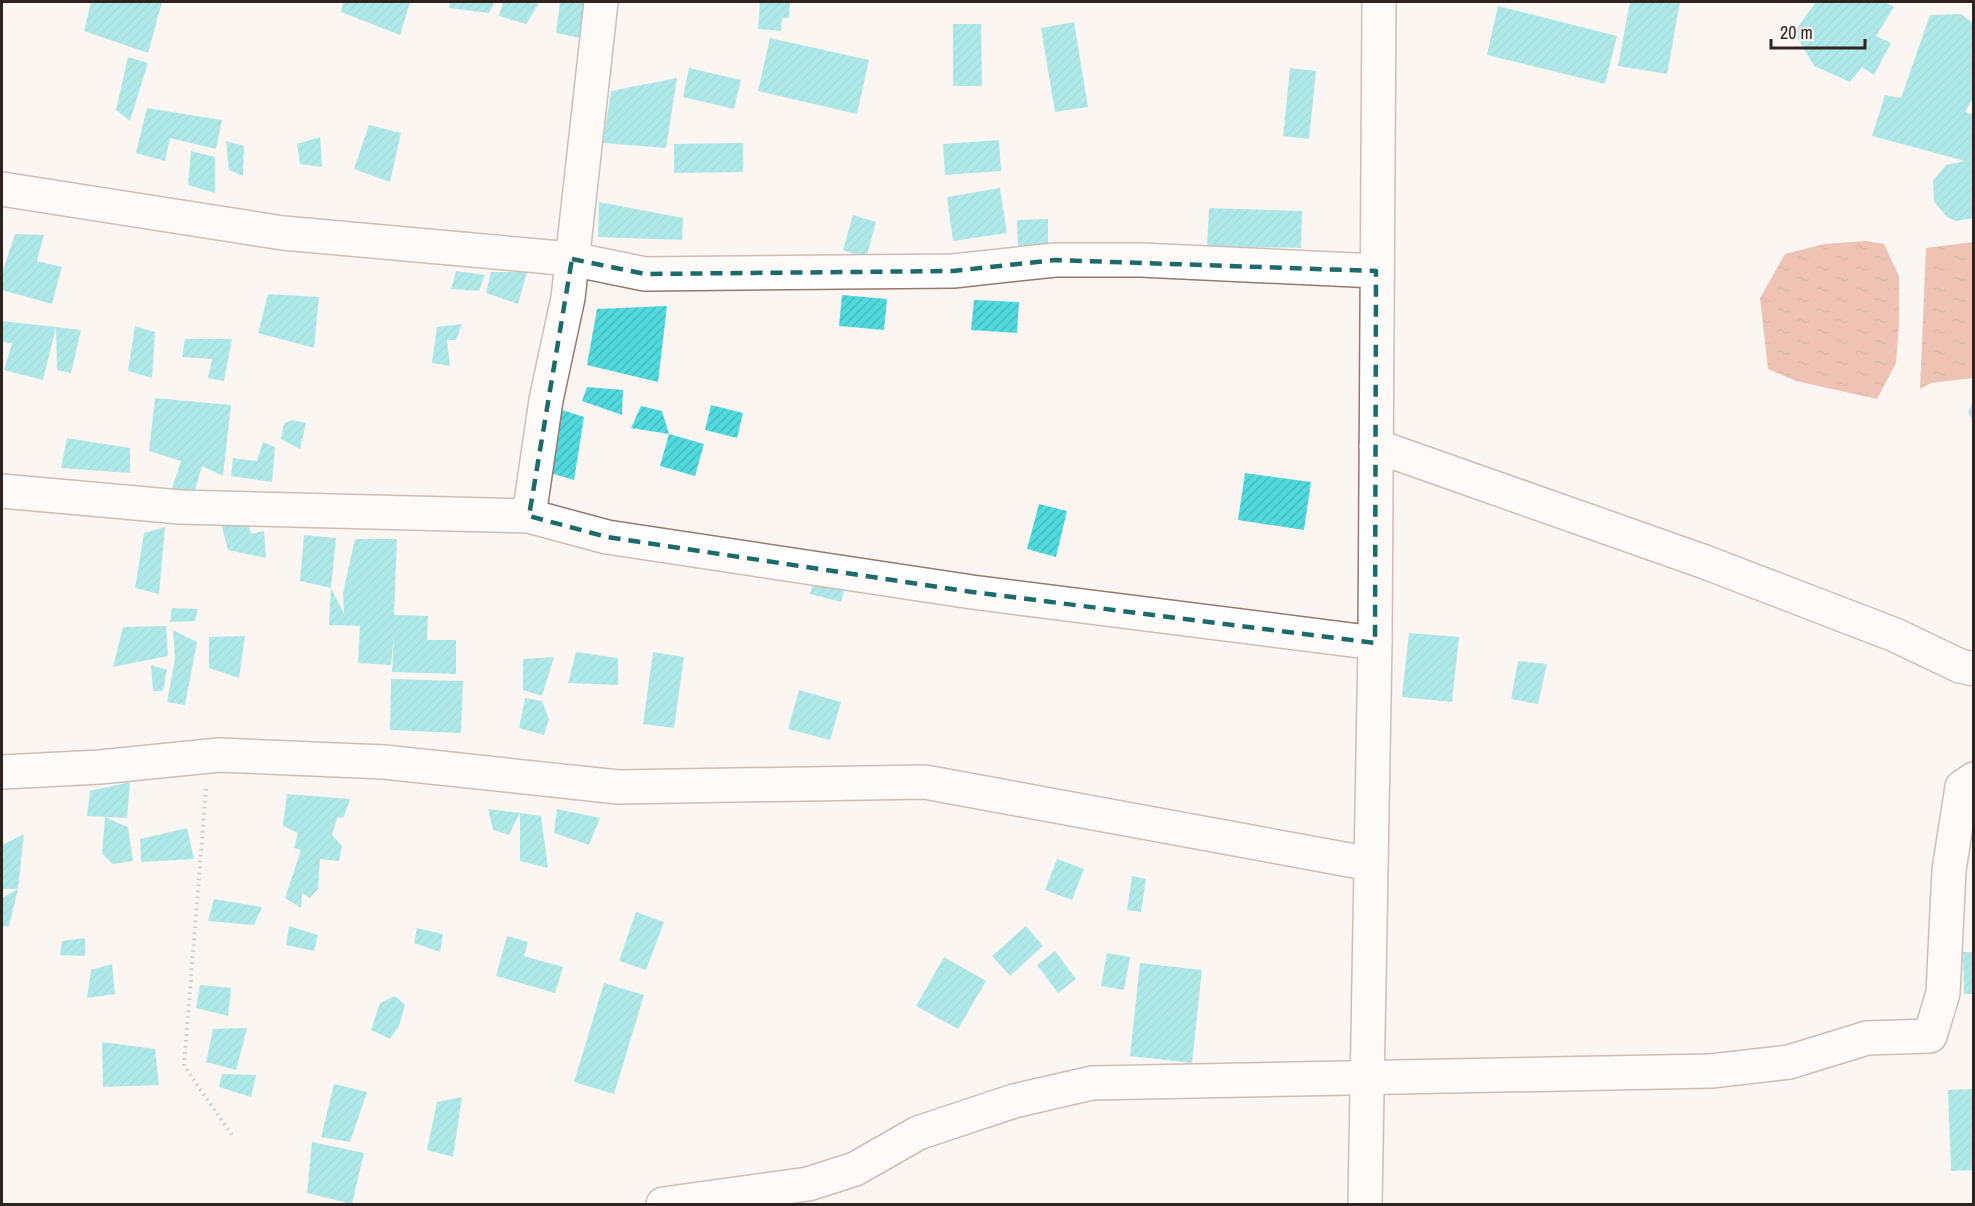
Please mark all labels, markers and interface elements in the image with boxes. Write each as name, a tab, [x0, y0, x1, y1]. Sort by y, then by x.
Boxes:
scale bar	[1771, 12, 1866, 50]
text: 20 m	[1780, 20, 1813, 45]

